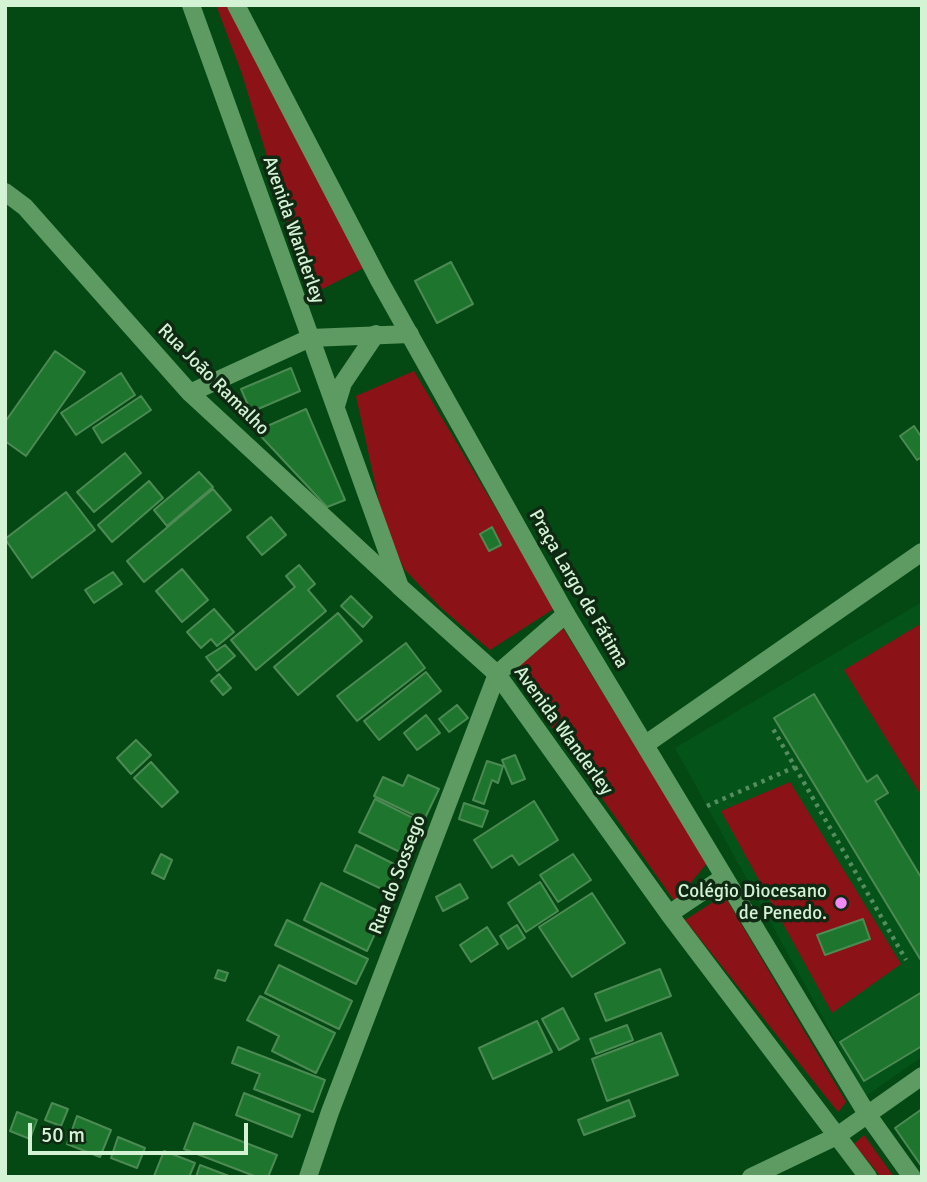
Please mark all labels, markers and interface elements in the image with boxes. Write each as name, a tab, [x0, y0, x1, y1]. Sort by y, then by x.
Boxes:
street label: Avenida Wanderley	[257, 153, 329, 307]
street label: Rua João Ramalho	[152, 319, 274, 441]
street label: Praça Largo de Fátima	[523, 506, 633, 672]
street label: Avenida Wanderley	[508, 662, 618, 800]
street label: Rua do Sossego	[365, 812, 431, 938]
place label: Colégio Diocesano de Penedo.	[678, 881, 827, 925]
marker: Colégio Diocesano de Penedo.	[833, 895, 849, 911]
scale bar	[32, 1108, 252, 1152]
text: 50 m	[41, 1122, 85, 1148]

